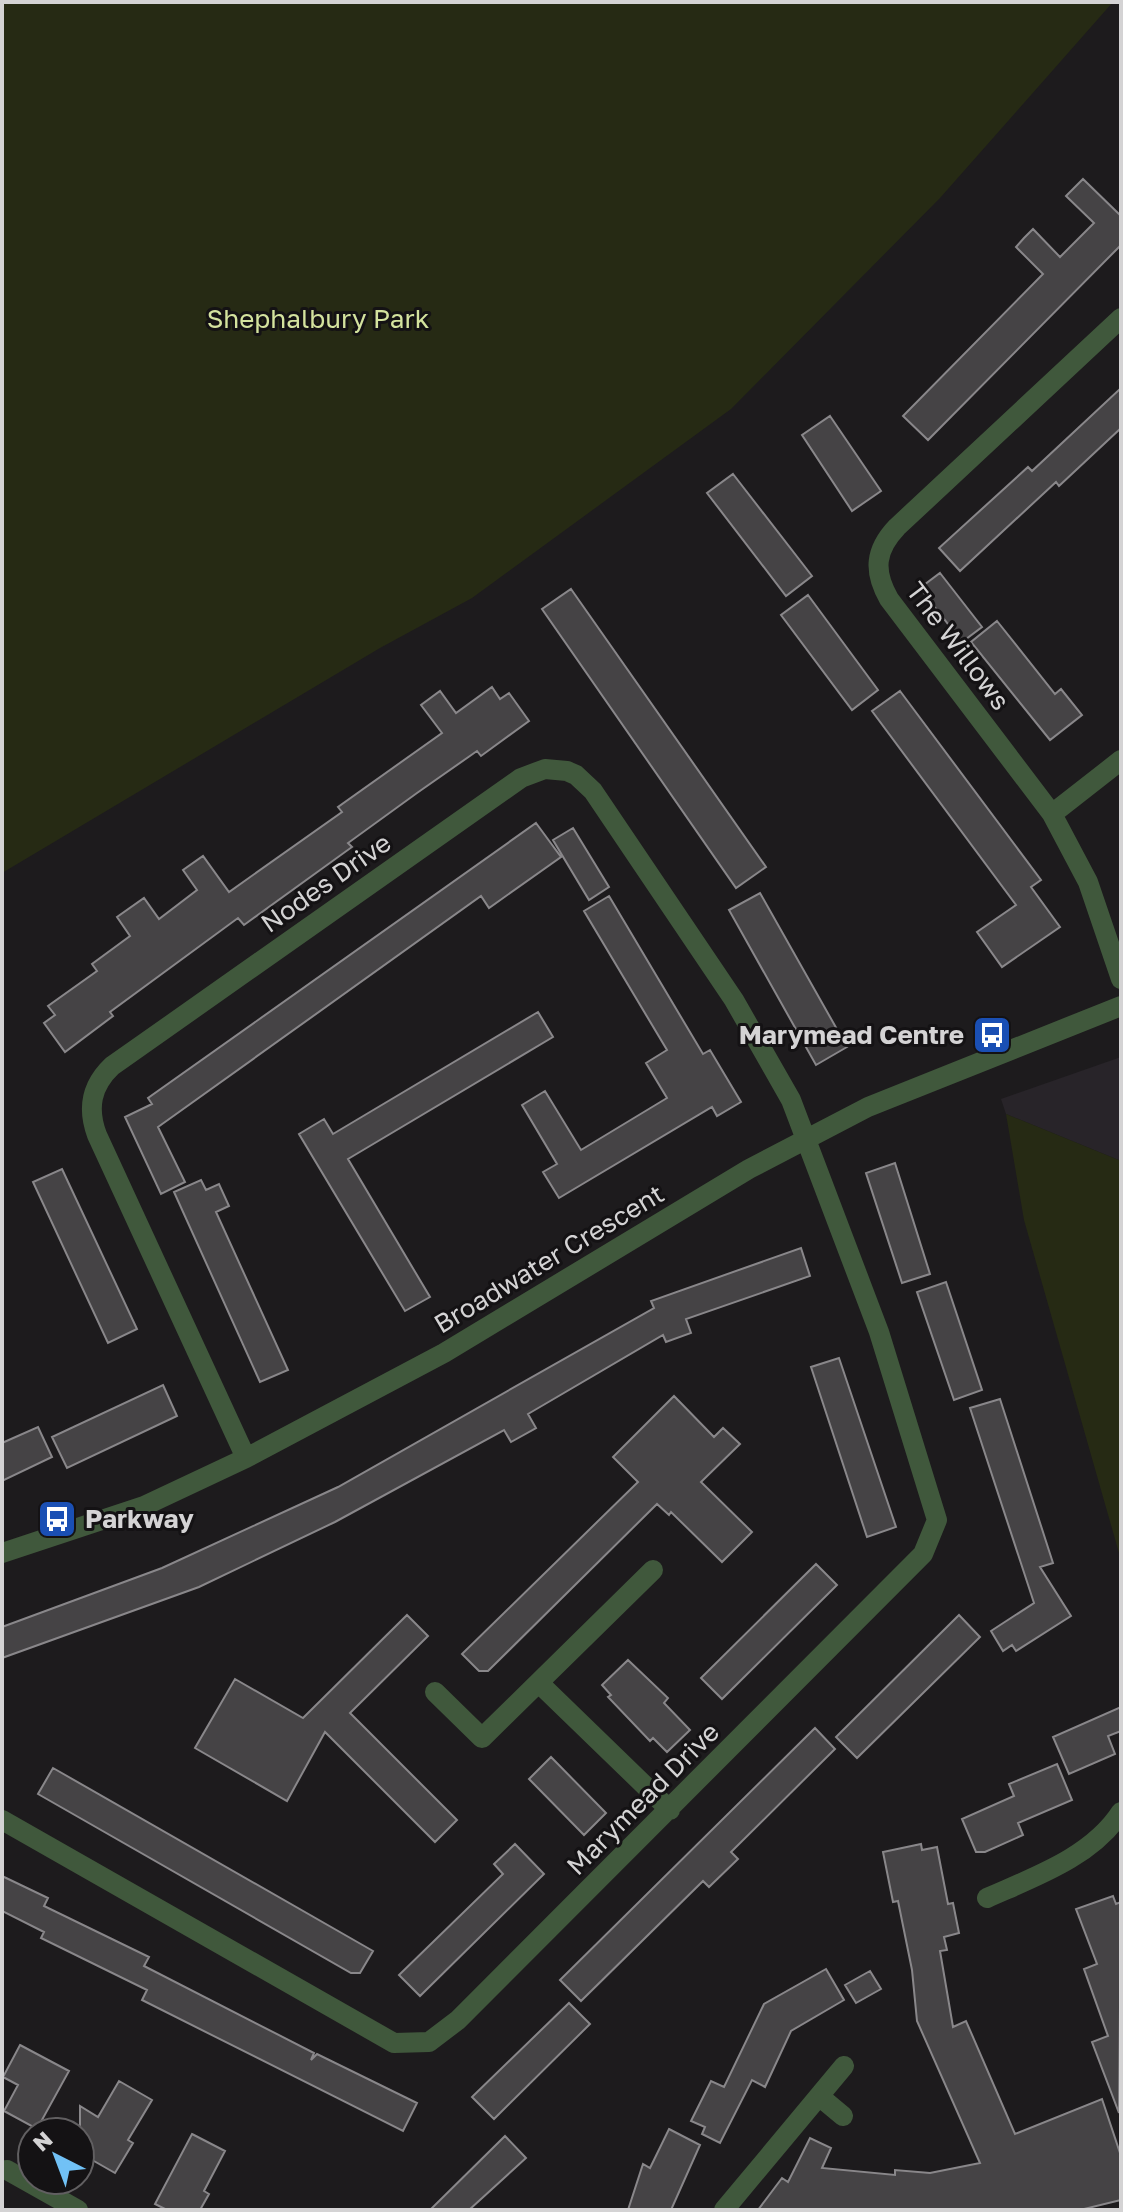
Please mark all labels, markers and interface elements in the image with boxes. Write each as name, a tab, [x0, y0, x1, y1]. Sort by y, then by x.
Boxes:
park label: Shephalbury Park	[207, 303, 430, 334]
street label: The Willows	[900, 576, 1017, 716]
street label: Nodes Drive	[255, 827, 397, 939]
bus stop icon: Marymead Centre	[971, 1014, 1013, 1056]
place label: Marymead Centre	[739, 1019, 964, 1050]
street label: Broadwater Crescent	[428, 1178, 669, 1339]
bus stop icon: Parkway	[36, 1498, 78, 1540]
place label: Parkway	[85, 1503, 194, 1534]
street label: Marymead Drive	[560, 1716, 725, 1881]
north arrow	[16, 2116, 96, 2196]
text: N	[27, 2125, 58, 2156]

